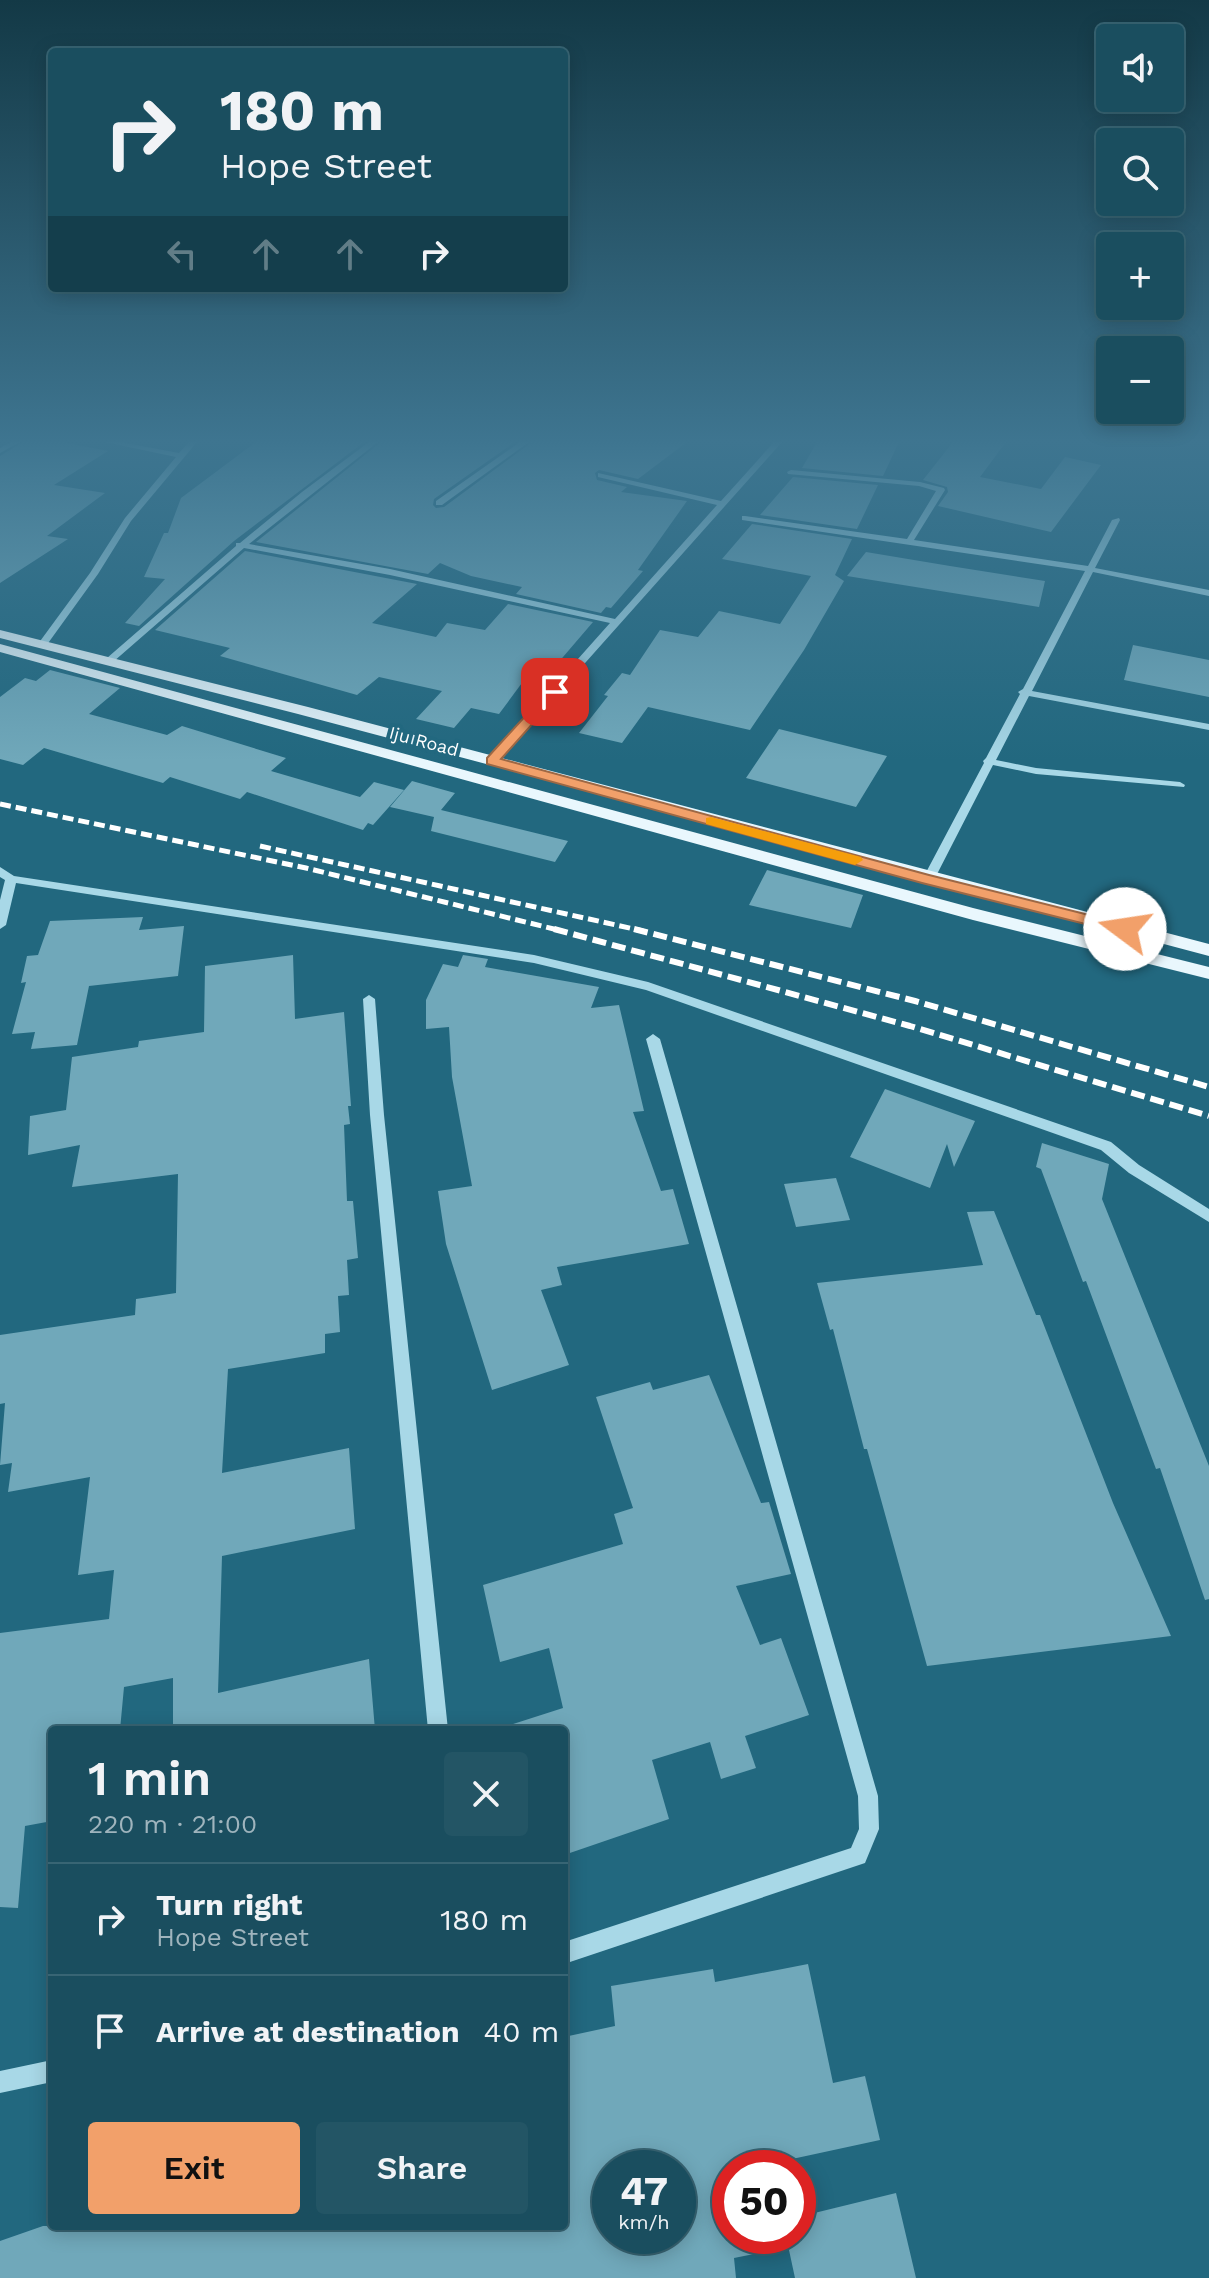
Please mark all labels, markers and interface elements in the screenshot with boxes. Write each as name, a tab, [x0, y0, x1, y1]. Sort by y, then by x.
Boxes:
map controls	[1096, 24, 1184, 424]
button: sound	[1096, 24, 1184, 112]
text: 180 m	[220, 78, 384, 144]
icon: right	[88, 80, 192, 184]
button: search	[1096, 128, 1184, 216]
text: Hope Street	[220, 145, 432, 187]
icon: left	[160, 232, 204, 276]
icon: ahead	[244, 232, 288, 276]
icon: ahead	[328, 232, 372, 276]
icon: right	[412, 232, 456, 276]
button: +	[1096, 232, 1184, 320]
button: −	[1096, 336, 1184, 424]
pin	[521, 658, 589, 726]
icon: arrive	[533, 670, 577, 714]
street label: Iju Road	[387, 722, 461, 760]
position arrow	[1083, 887, 1167, 971]
text: 1 min	[88, 1750, 211, 1807]
button: close	[444, 1752, 528, 1836]
text: 220 m · 21:00	[88, 1809, 257, 1839]
text: Turn right	[156, 1887, 302, 1922]
icon: right	[88, 1897, 132, 1941]
text: 180 m	[440, 1902, 528, 1937]
text: Hope Street	[156, 1922, 309, 1952]
icon: arrive	[88, 2009, 132, 2053]
text: Arrive at destination	[156, 2014, 460, 2049]
text: 40 m	[484, 2014, 559, 2049]
button: Exit	[88, 2122, 300, 2214]
button: Share	[316, 2122, 528, 2214]
speed limit sign: 50	[712, 2150, 816, 2254]
text: 47	[620, 2168, 668, 2215]
text: km/h	[618, 2210, 670, 2234]

